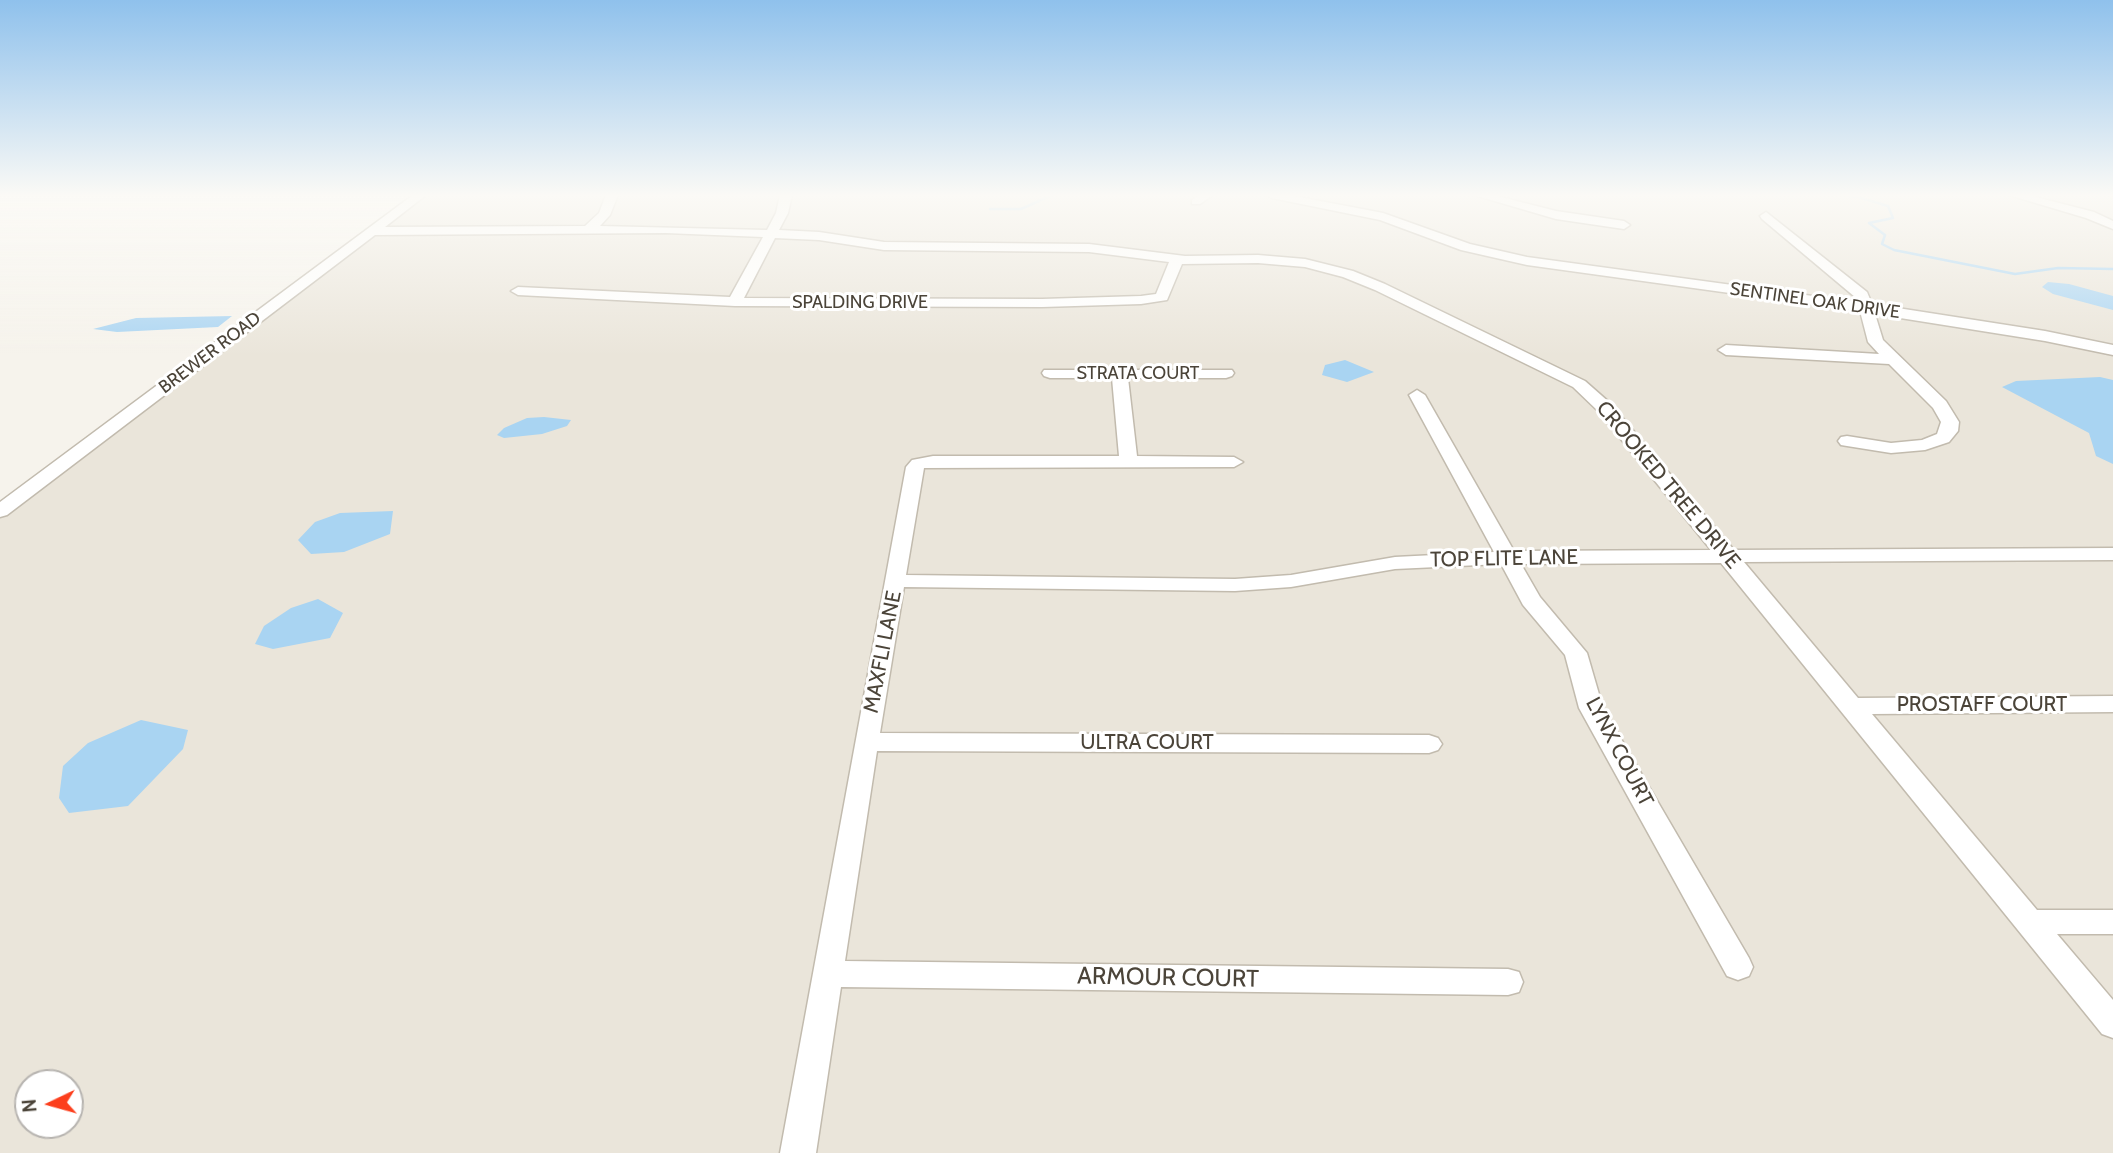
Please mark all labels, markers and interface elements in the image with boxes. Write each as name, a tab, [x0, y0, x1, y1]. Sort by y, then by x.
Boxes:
street label: SENTINEL OAK DRIVE	[1729, 278, 1901, 324]
street label: SPALDING DRIVE	[792, 292, 928, 314]
street label: BREWER ROAD	[155, 308, 265, 398]
street label: STRATA COURT	[1077, 363, 1199, 385]
street label: CROOKED TREE DRIVE	[1591, 396, 1745, 574]
street label: TOP FLITE LANE	[1430, 545, 1578, 573]
street label: MAXFLI LANE	[859, 589, 907, 715]
street label: PROSTAFF COURT	[1897, 692, 2067, 718]
street label: LYNX COURT	[1580, 693, 1658, 811]
street label: ULTRA COURT	[1080, 730, 1214, 756]
street label: ARMOUR COURT	[1077, 962, 1259, 994]
north arrow	[14, 1069, 84, 1139]
text: N	[18, 1098, 42, 1113]

